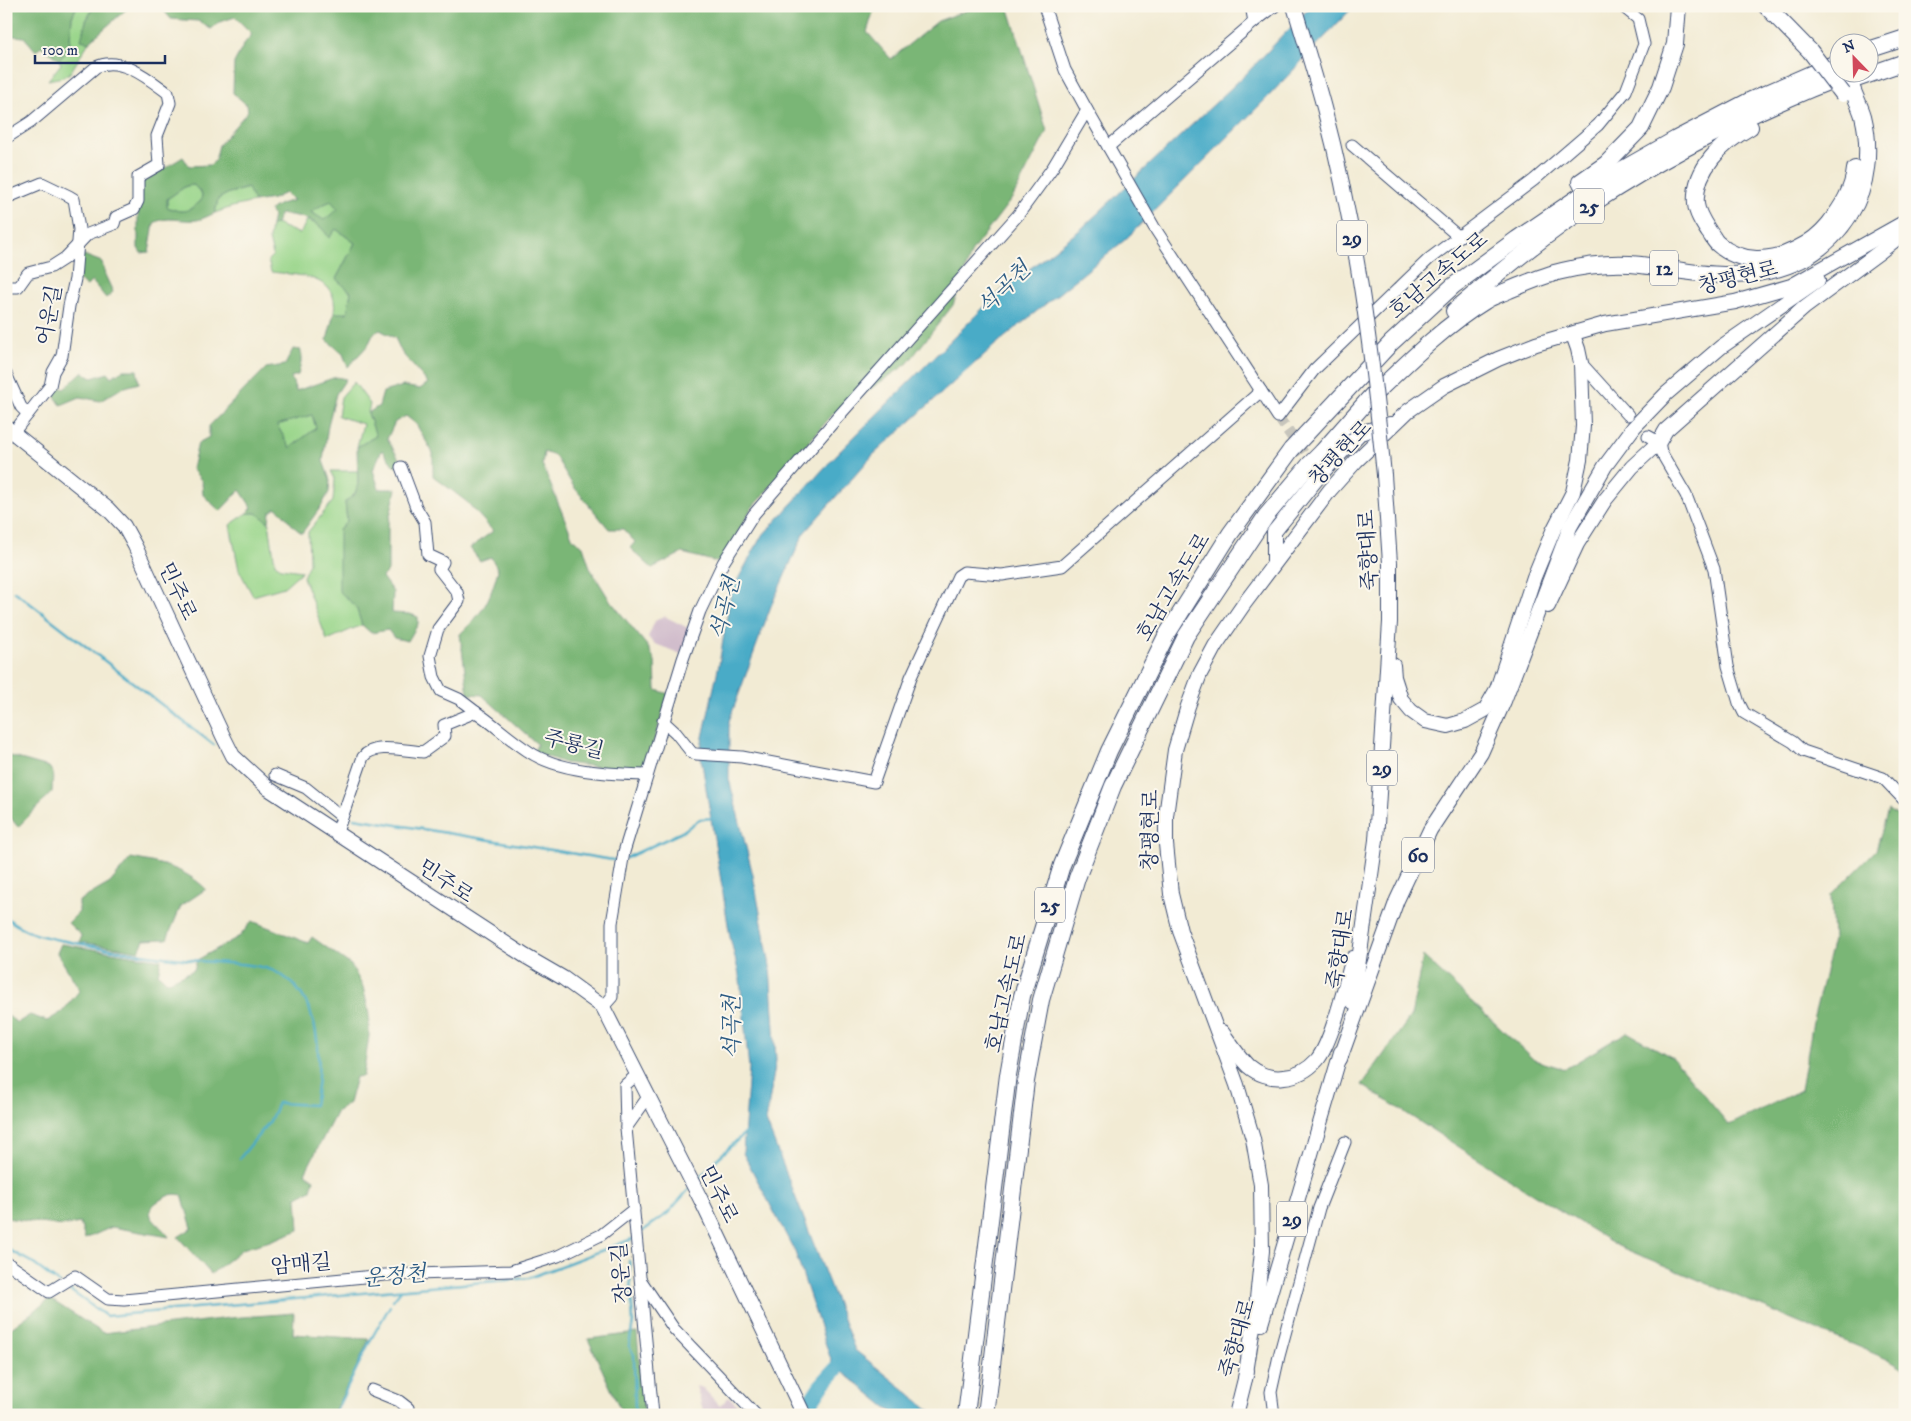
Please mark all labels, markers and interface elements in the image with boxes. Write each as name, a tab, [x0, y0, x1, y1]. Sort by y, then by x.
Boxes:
scale bar	[35, 32, 165, 64]
north arrow	[1828, 32, 1878, 82]
text: N	[1841, 36, 1859, 57]
text: 100 m	[42, 41, 78, 60]
road number: 25	[1574, 188, 1604, 224]
road number: 29	[1337, 220, 1367, 256]
street label: 호남고속도로	[1384, 227, 1494, 325]
road number: 12	[1650, 250, 1678, 286]
water label: 석곡천	[972, 255, 1038, 320]
street label: 창평현로	[1696, 256, 1781, 300]
street label: 어운길	[32, 283, 68, 347]
street label: 창평현로	[1304, 415, 1378, 492]
street label: 죽향대로	[1354, 509, 1384, 591]
street label: 호남고속도로	[1131, 529, 1216, 646]
street label: 민주로	[152, 558, 202, 624]
water label: 석곡천	[705, 572, 747, 643]
street label: 주룡길	[541, 725, 606, 765]
road number: 29	[1367, 750, 1397, 786]
street label: 창평현로	[1137, 789, 1165, 871]
road number: 60	[1402, 838, 1434, 872]
street label: 민주로	[413, 854, 478, 909]
road number: 25	[1035, 888, 1065, 922]
street label: 죽향대로	[1322, 907, 1360, 991]
street label: 호남고속도로	[981, 931, 1033, 1055]
water label: 석곡천	[719, 993, 746, 1059]
street label: 민주로	[693, 1161, 743, 1227]
road number: 29	[1277, 1202, 1307, 1236]
street label: 장운길	[606, 1241, 638, 1304]
street label: 암매길	[270, 1249, 333, 1281]
water label: 운정천	[361, 1260, 429, 1293]
street label: 죽향대로	[1214, 1296, 1262, 1381]

